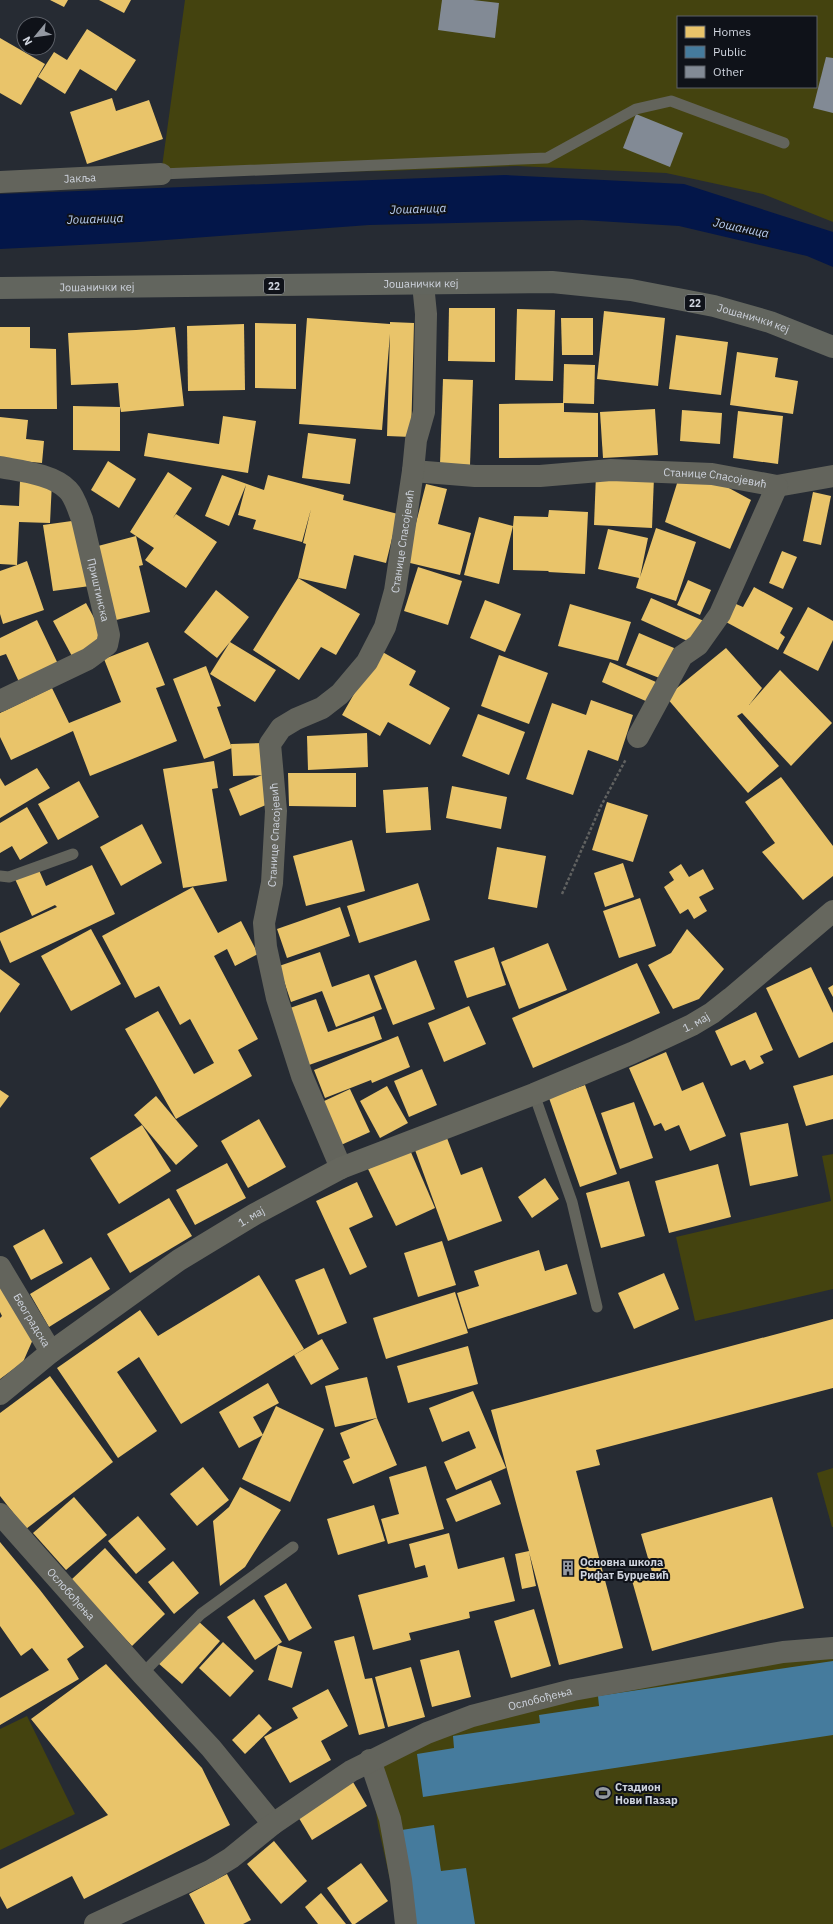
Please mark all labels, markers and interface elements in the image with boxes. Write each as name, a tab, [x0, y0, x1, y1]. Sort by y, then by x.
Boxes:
north arrow	[16, 16, 56, 56]
legend	[677, 16, 817, 88]
text: Homes	[713, 24, 751, 39]
text: N	[19, 34, 35, 48]
text: Public	[713, 44, 746, 59]
text: Other	[713, 64, 744, 79]
street label: Јакља	[63, 170, 97, 186]
water label: Јошаница	[389, 200, 446, 217]
water label: Јошаница	[66, 210, 123, 227]
water label: Јошаница	[712, 214, 770, 241]
street label: Јошанички кеј	[383, 276, 459, 291]
road number: 22	[264, 278, 284, 294]
street label: Јошанички кеј	[59, 280, 135, 294]
road number: 22	[685, 295, 705, 311]
street label: Јошанички кеј	[715, 300, 792, 336]
street label: Станице Спасојевић	[663, 465, 768, 491]
street label: Станице Спасојевић	[388, 489, 417, 594]
street label: Приштинска	[84, 557, 113, 623]
street label: Станице Спасојевић	[264, 782, 283, 888]
street label: 1. мај	[680, 1009, 712, 1035]
street label: 1. мај	[235, 1203, 267, 1230]
street label: Београдска	[10, 1291, 54, 1350]
place label: Основна школа Рифат Бурџевић	[580, 1555, 669, 1582]
building icon: Основна школа Рифат Бурџевић	[559, 1559, 577, 1577]
street label: Ослобођења	[44, 1565, 98, 1623]
street label: Ослобођења	[507, 1684, 574, 1713]
place label: Стадион Нови Пазар	[615, 1780, 678, 1807]
sports icon: Стадион Нови Пазар	[594, 1784, 612, 1802]

